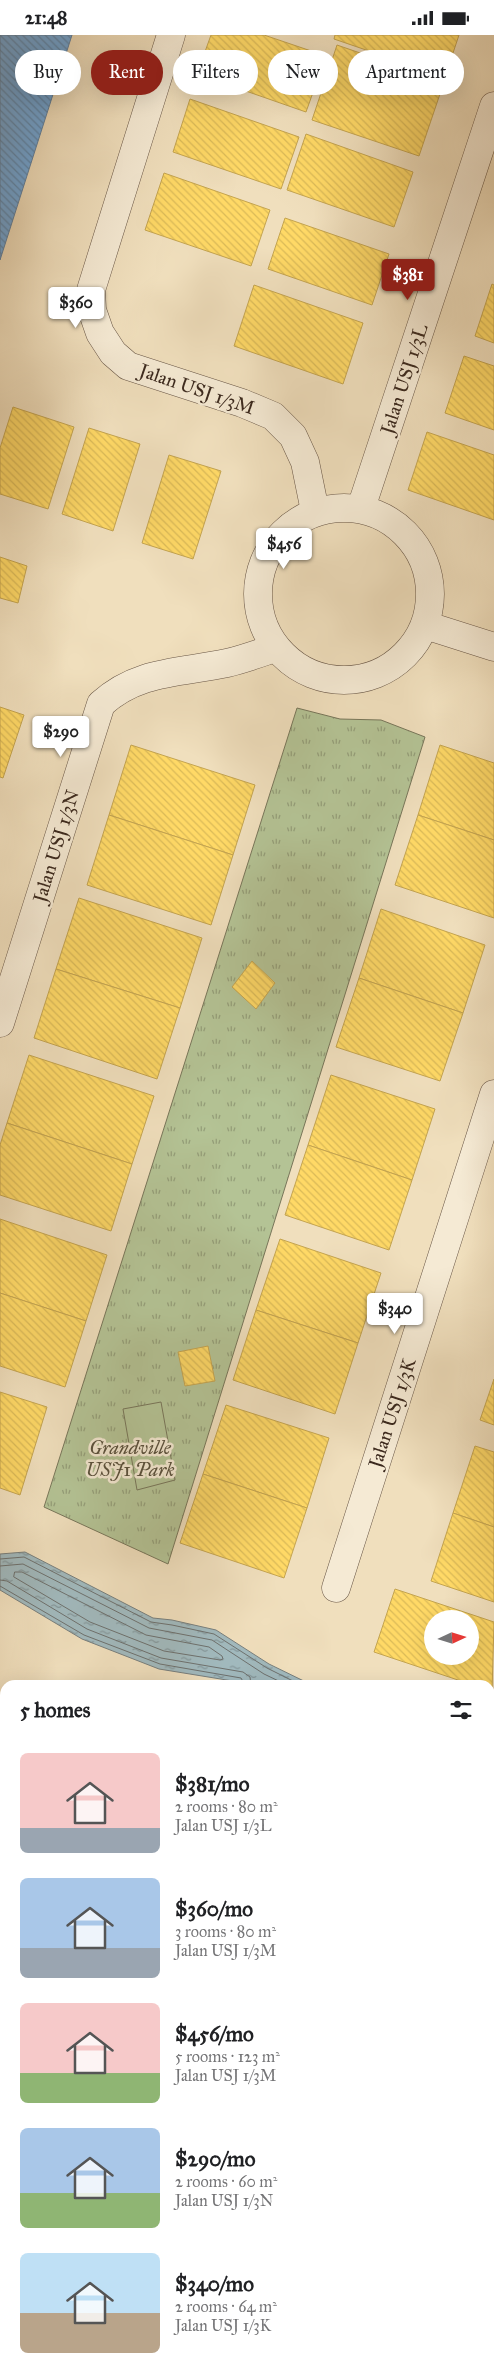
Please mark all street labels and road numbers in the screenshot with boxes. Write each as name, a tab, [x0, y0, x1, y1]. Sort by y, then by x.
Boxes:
street label: Jalan USJ 1/3L	[375, 321, 434, 439]
street label: Jalan USJ 1/3M	[134, 358, 258, 420]
street label: Jalan USJ 1/3N	[27, 787, 85, 907]
street label: Jalan USJ 1/3K	[363, 1355, 422, 1473]

